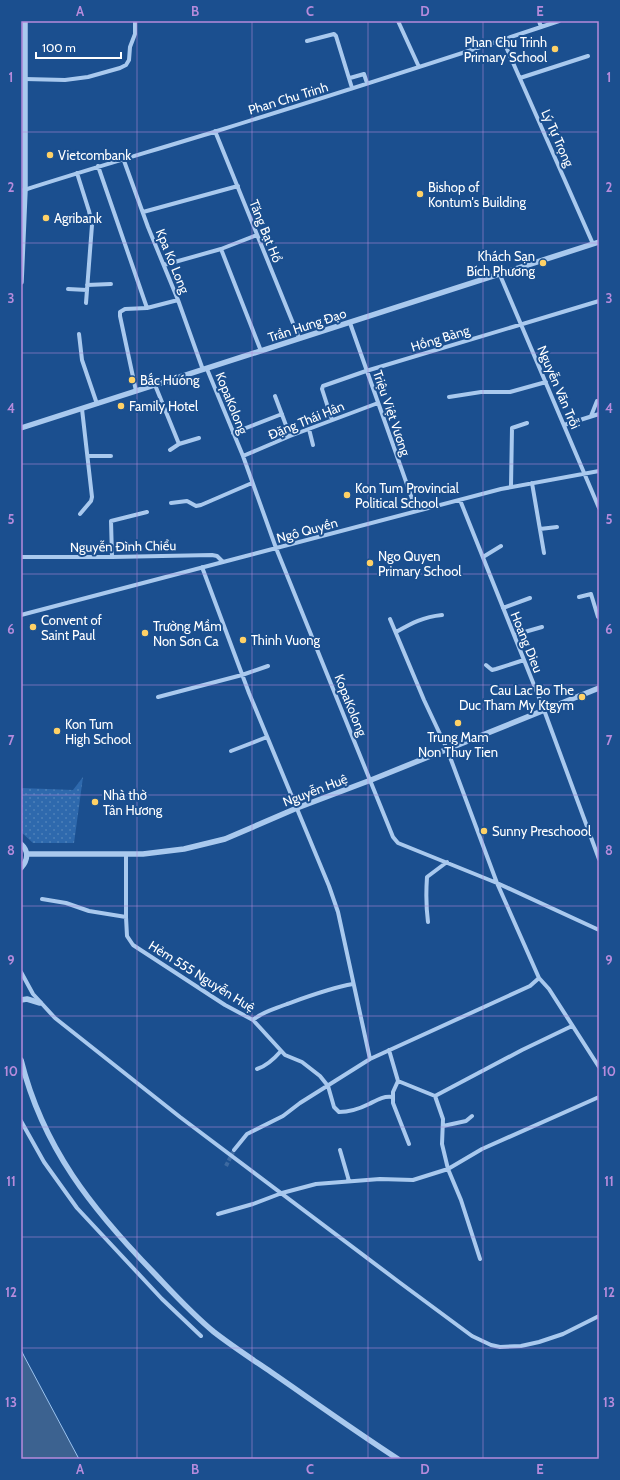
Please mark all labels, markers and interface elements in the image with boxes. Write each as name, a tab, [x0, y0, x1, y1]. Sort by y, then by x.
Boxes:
text: A	[76, 3, 85, 19]
text: B	[191, 3, 199, 19]
text: C	[306, 3, 314, 19]
text: D	[420, 3, 430, 19]
text: E	[536, 3, 544, 19]
scale bar	[36, 34, 121, 60]
place label: Phan Chu Trinh Primary School	[464, 34, 547, 65]
text: 100 m	[42, 40, 76, 55]
marker: Phan Chu Trinh Primary School	[550, 44, 560, 54]
text: 1	[9, 69, 13, 85]
text: 1	[607, 69, 611, 85]
street label: Phan Chu Trinh	[246, 78, 330, 118]
street label: Lý Tự Trọng	[538, 107, 578, 170]
place label: Vietcombank	[58, 147, 131, 163]
marker: Vietcombank	[45, 150, 55, 160]
text: 2	[8, 179, 15, 195]
place label: Bishop of Kontum's Building	[428, 179, 526, 210]
text: 2	[606, 179, 613, 195]
marker: Bishop of Kontum's Building	[415, 189, 425, 199]
street label: Tăng Bạt Hổ	[246, 197, 286, 265]
place label: Agribank	[54, 210, 102, 226]
marker: Agribank	[41, 213, 51, 223]
street label: Kpa Ko Long	[153, 226, 193, 296]
place label: Khách Sạn Bích Phương	[467, 248, 536, 279]
marker: Khách Sạn Bích Phương	[538, 258, 548, 268]
text: 3	[7, 290, 15, 306]
text: 3	[605, 290, 613, 306]
street label: Trần Hưng Đạo	[266, 305, 348, 345]
street label: Hồng Bàng	[409, 321, 472, 355]
street label: Nguyễn Văn Trỗi	[534, 343, 584, 431]
street label: Triệu Việt Vương	[370, 368, 414, 458]
street label: KopaKolong	[212, 370, 252, 437]
place label: Bắc Húóng	[140, 372, 200, 388]
marker: Bắc Húóng	[127, 375, 137, 385]
street label: Đặng Thái Hân	[266, 397, 346, 443]
place label: Family Hotel	[129, 398, 198, 414]
text: 4	[7, 400, 15, 416]
text: 4	[605, 400, 613, 416]
marker: Family Hotel	[116, 401, 126, 411]
place label: Kon Tum Provincial Political School	[355, 480, 459, 511]
marker: Kon Tum Provincial Political School	[342, 490, 352, 500]
text: 5	[8, 511, 15, 527]
text: 5	[606, 511, 613, 527]
street label: Ngô Quyền	[275, 514, 339, 546]
street label: Nguyễn Đình Chiểu	[70, 537, 176, 555]
place label: Ngo Quyen Primary School	[378, 548, 461, 579]
marker: Ngo Quyen Primary School	[365, 558, 375, 568]
street label: Hoang Dieu	[507, 609, 547, 675]
place label: Convent of Saint Paul	[41, 612, 103, 643]
place label: Trường Mầm Non Sơn Ca	[153, 618, 222, 649]
text: 6	[7, 621, 15, 637]
text: 6	[605, 621, 613, 637]
marker: Convent of Saint Paul	[28, 622, 38, 632]
marker: Trường Mầm Non Sơn Ca	[140, 628, 150, 638]
place label: Thinh Vuong	[251, 632, 321, 648]
marker: Thinh Vuong	[238, 635, 248, 645]
street label: KopaKolong	[331, 672, 371, 739]
place label: Cau Lac Bo The Duc Tham My Ktgym	[459, 682, 574, 713]
marker: Cau Lac Bo The Duc Tham My Ktgym	[577, 692, 587, 702]
place label: Kon Tum High School	[65, 716, 131, 747]
marker: Trung Mam Non Thuy Tien	[453, 718, 463, 728]
marker: Kon Tum High School	[52, 726, 62, 736]
place label: Trung Mam Non Thuy Tien	[418, 729, 498, 760]
text: 7	[8, 732, 15, 748]
text: 7	[606, 732, 613, 748]
street label: Nguyễn Huệ	[280, 770, 350, 810]
place label: Nhà thờ Tân Hương	[103, 787, 163, 818]
marker: Nhà thờ Tân Hương	[90, 797, 100, 807]
place label: Sunny Preschoool	[492, 823, 591, 839]
marker: Sunny Preschoool	[479, 826, 489, 836]
text: 8	[7, 842, 15, 858]
text: 8	[605, 842, 613, 858]
street label: Hẻm 555 Nguyễn Huệ	[146, 937, 258, 1015]
text: 9	[7, 952, 15, 968]
text: 9	[605, 952, 613, 968]
text: 10	[4, 1063, 18, 1079]
text: 10	[602, 1063, 616, 1079]
text: 11	[6, 1173, 16, 1189]
text: 11	[604, 1173, 614, 1189]
text: 12	[5, 1284, 17, 1300]
text: 12	[603, 1284, 615, 1300]
text: 13	[5, 1394, 17, 1410]
text: 13	[603, 1394, 615, 1410]
text: A	[76, 1461, 85, 1477]
text: B	[191, 1461, 199, 1477]
text: C	[306, 1461, 314, 1477]
text: D	[420, 1461, 430, 1477]
text: E	[536, 1461, 544, 1477]

